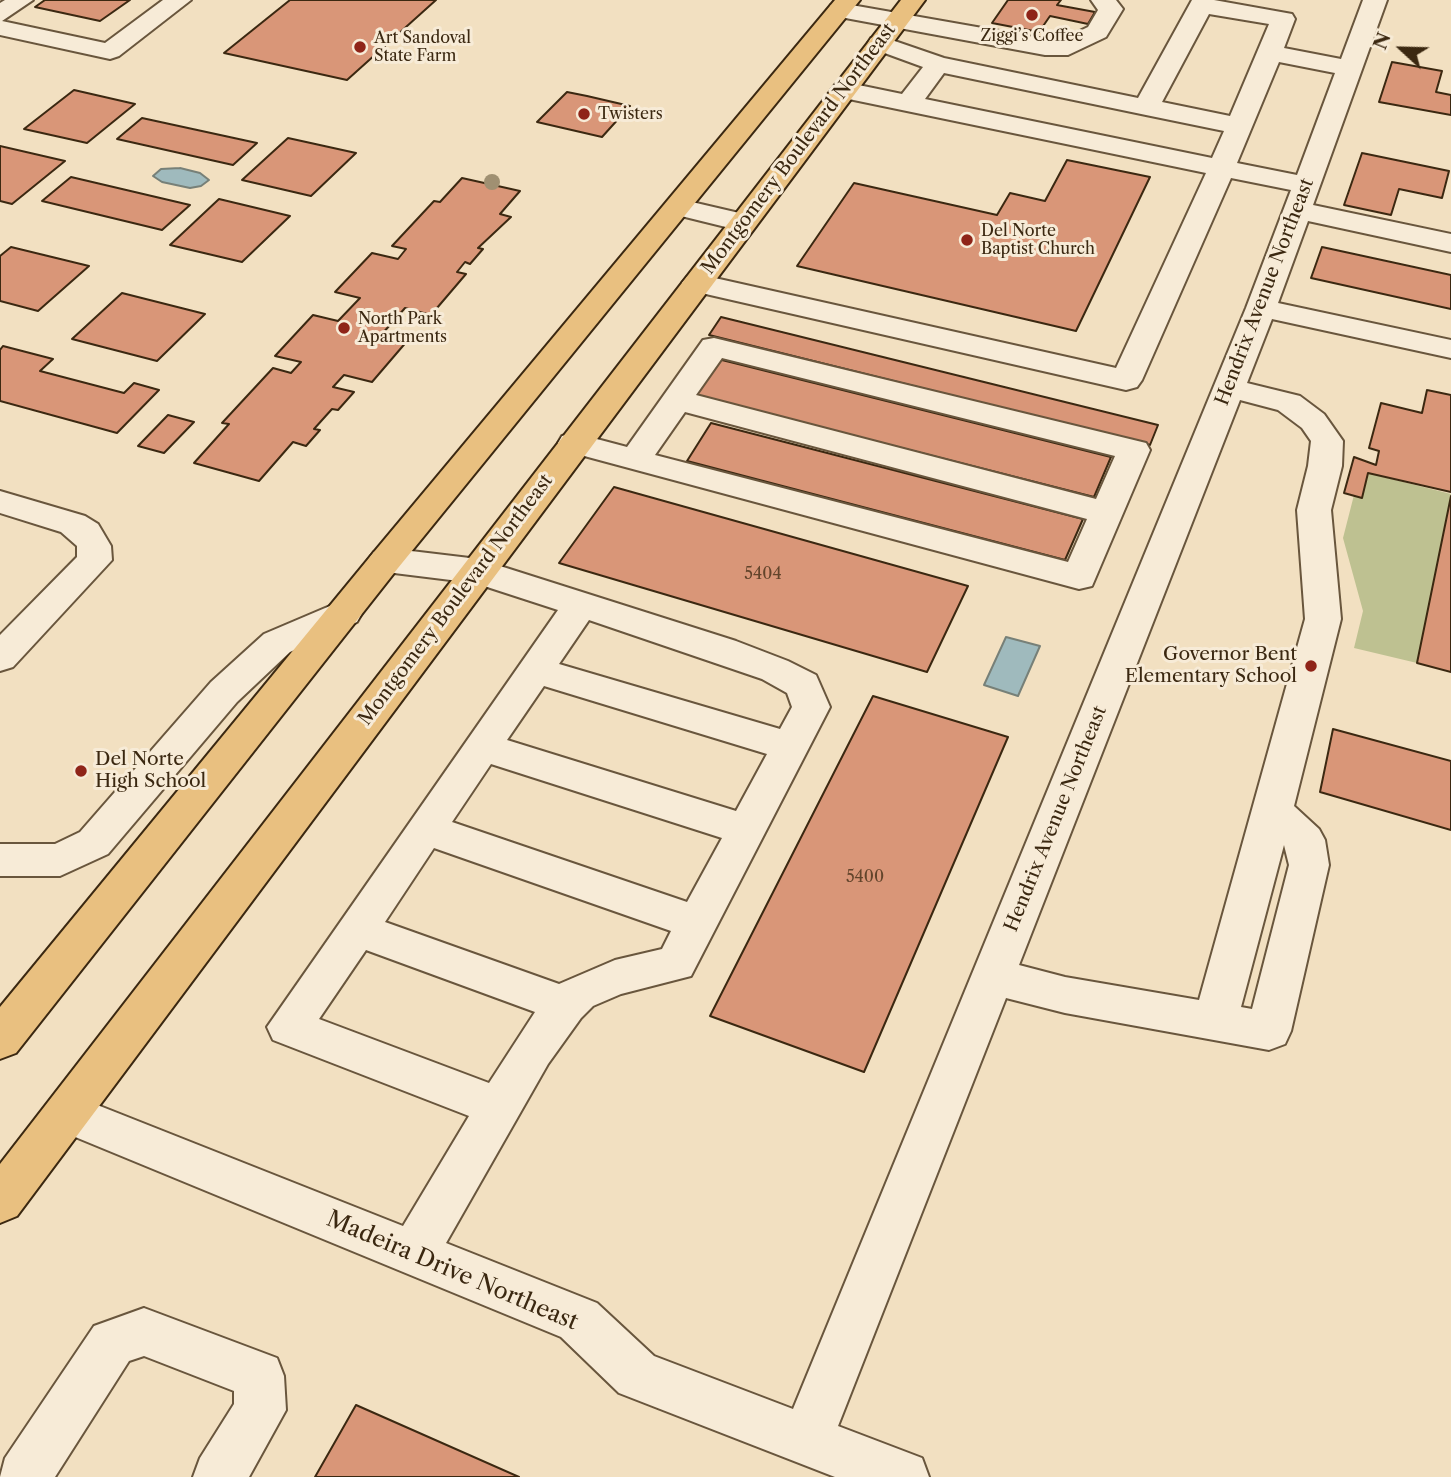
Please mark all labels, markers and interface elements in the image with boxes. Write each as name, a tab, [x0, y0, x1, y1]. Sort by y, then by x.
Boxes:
marker: Ziggi’s Coffee	[1024, 7, 1040, 23]
north arrow	[1367, 14, 1437, 84]
street label: Montgomery Boulevard Northeast	[697, 19, 901, 279]
place label: Ziggi’s Coffee	[980, 26, 1084, 46]
place label: Art Sandoval State Farm	[374, 28, 471, 66]
text: N	[1368, 29, 1396, 53]
marker: Art Sandoval State Farm	[352, 39, 368, 55]
place label: Twisters	[598, 104, 663, 124]
marker: Twisters	[576, 106, 592, 122]
street label: Hendrix Avenue Northeast	[1211, 175, 1319, 409]
place label: Del Norte Baptist Church	[981, 221, 1095, 259]
marker: Del Norte Baptist Church	[959, 232, 975, 248]
place label: North Park Apartments	[358, 309, 447, 347]
marker: North Park Apartments	[336, 320, 352, 336]
street label: Montgomery Boulevard Northeast	[354, 470, 558, 730]
house number: 5404	[744, 564, 782, 584]
place label: Governor Bent Elementary School	[1125, 644, 1297, 688]
marker: Governor Bent Elementary School	[1303, 658, 1319, 674]
street label: Hendrix Avenue Northeast	[1000, 703, 1112, 935]
place label: Del Norte High School	[95, 749, 206, 793]
marker: Del Norte High School	[73, 763, 89, 779]
house number: 5400	[846, 867, 884, 887]
street label: Madeira Drive Northeast	[322, 1205, 582, 1337]

